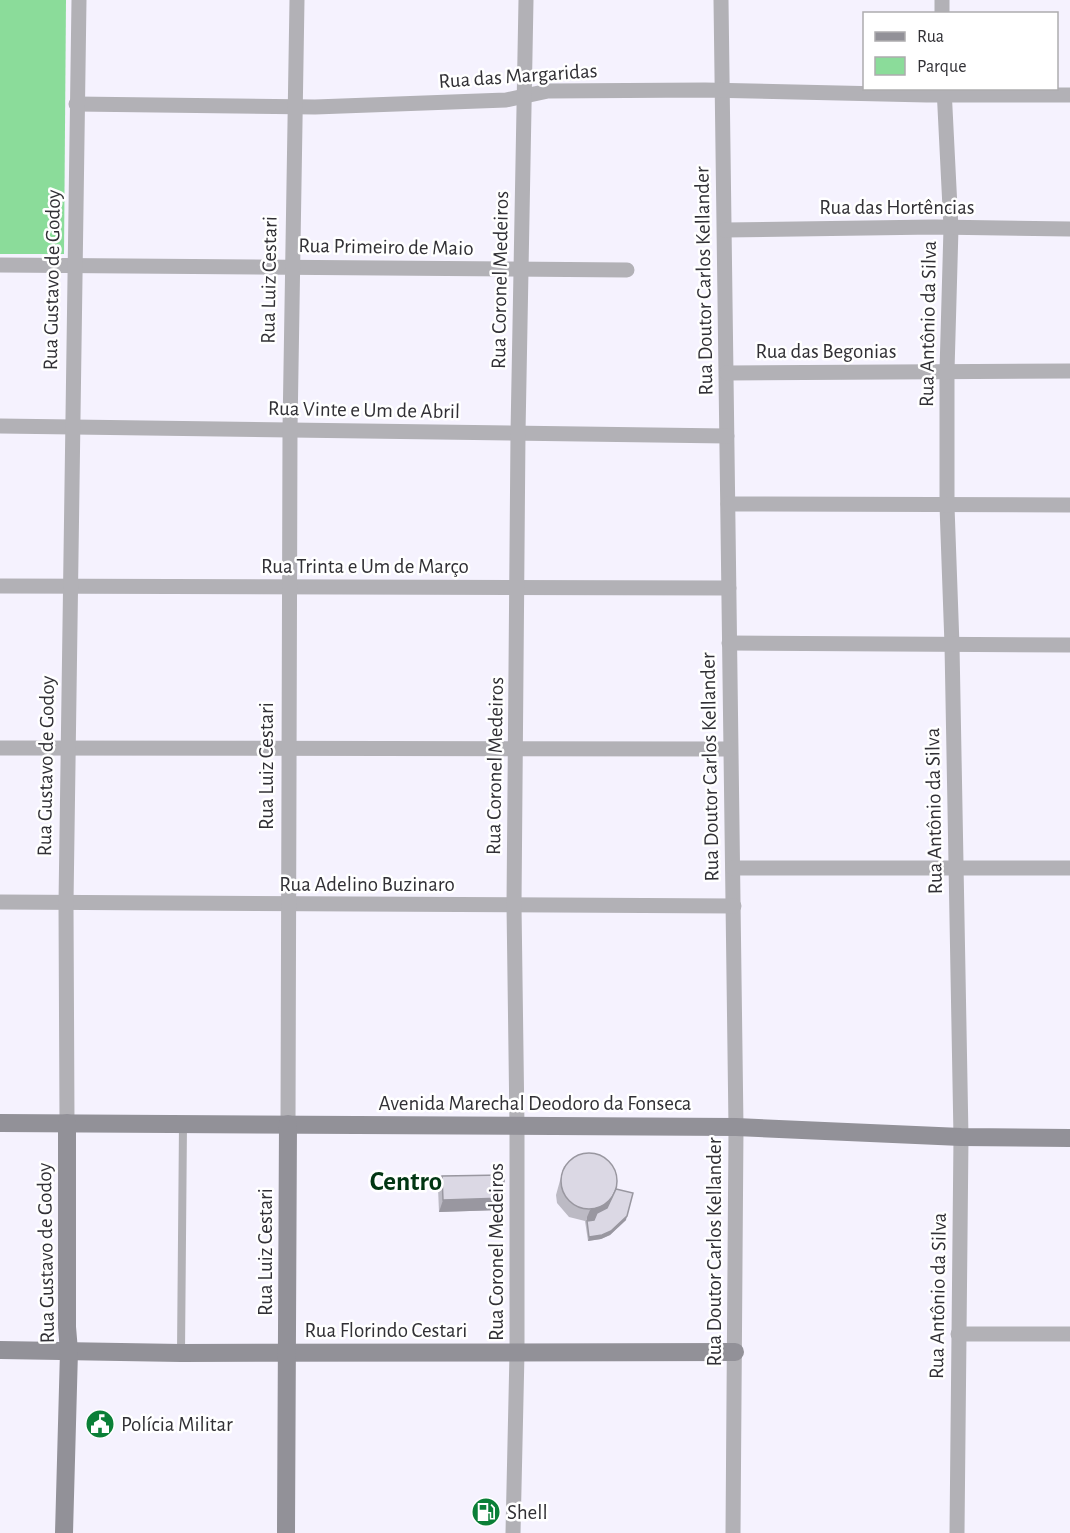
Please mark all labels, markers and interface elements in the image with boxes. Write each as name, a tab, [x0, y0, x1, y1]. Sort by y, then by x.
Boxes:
legend	[863, 12, 1058, 90]
text: Rua	[917, 28, 944, 46]
text: Parque	[917, 58, 966, 76]
street label: Rua das Margaridas	[438, 60, 598, 92]
street label: Rua Doutor Carlos Kellander	[691, 166, 716, 396]
street label: Rua Gustavo de Godoy	[40, 189, 64, 370]
street label: Rua Coronel Medeiros	[488, 191, 512, 369]
street label: Rua das Hortências	[819, 197, 975, 218]
street label: Rua Luiz Cestari	[257, 216, 281, 344]
street label: Rua Primeiro de Maio	[298, 235, 474, 259]
street label: Rua Antônio da Silva	[916, 240, 940, 407]
street label: Rua das Begonias	[755, 341, 897, 362]
street label: Rua Vinte e Um de Abril	[268, 398, 460, 422]
street label: Rua Trinta e Um de Março	[261, 556, 469, 577]
street label: Rua Doutor Carlos Kellander	[697, 652, 722, 882]
street label: Rua Gustavo de Godoy	[34, 675, 58, 856]
street label: Rua Coronel Medeiros	[483, 677, 507, 855]
street label: Rua Luiz Cestari	[256, 702, 277, 830]
street label: Rua Antônio da Silva	[922, 727, 946, 894]
street label: Rua Adelino Buzinaro	[279, 874, 455, 895]
street label: Avenida Marechal Deodoro da Fonseca	[378, 1093, 692, 1114]
street label: Rua Doutor Carlos Kellander	[704, 1137, 725, 1367]
street label: Rua Gustavo de Godoy	[34, 1162, 58, 1343]
street label: Rua Coronel Medeiros	[486, 1163, 507, 1341]
district label: Centro	[370, 1168, 442, 1195]
street label: Rua Luiz Cestari	[255, 1188, 276, 1316]
street label: Rua Antônio da Silva	[926, 1212, 950, 1379]
street label: Rua Florindo Cestari	[305, 1320, 467, 1341]
public building icon: Polícia Militar	[84, 1408, 116, 1440]
place label: Polícia Militar	[121, 1414, 233, 1435]
fuel station icon: Shell	[470, 1496, 502, 1528]
place label: Shell	[507, 1502, 548, 1523]

